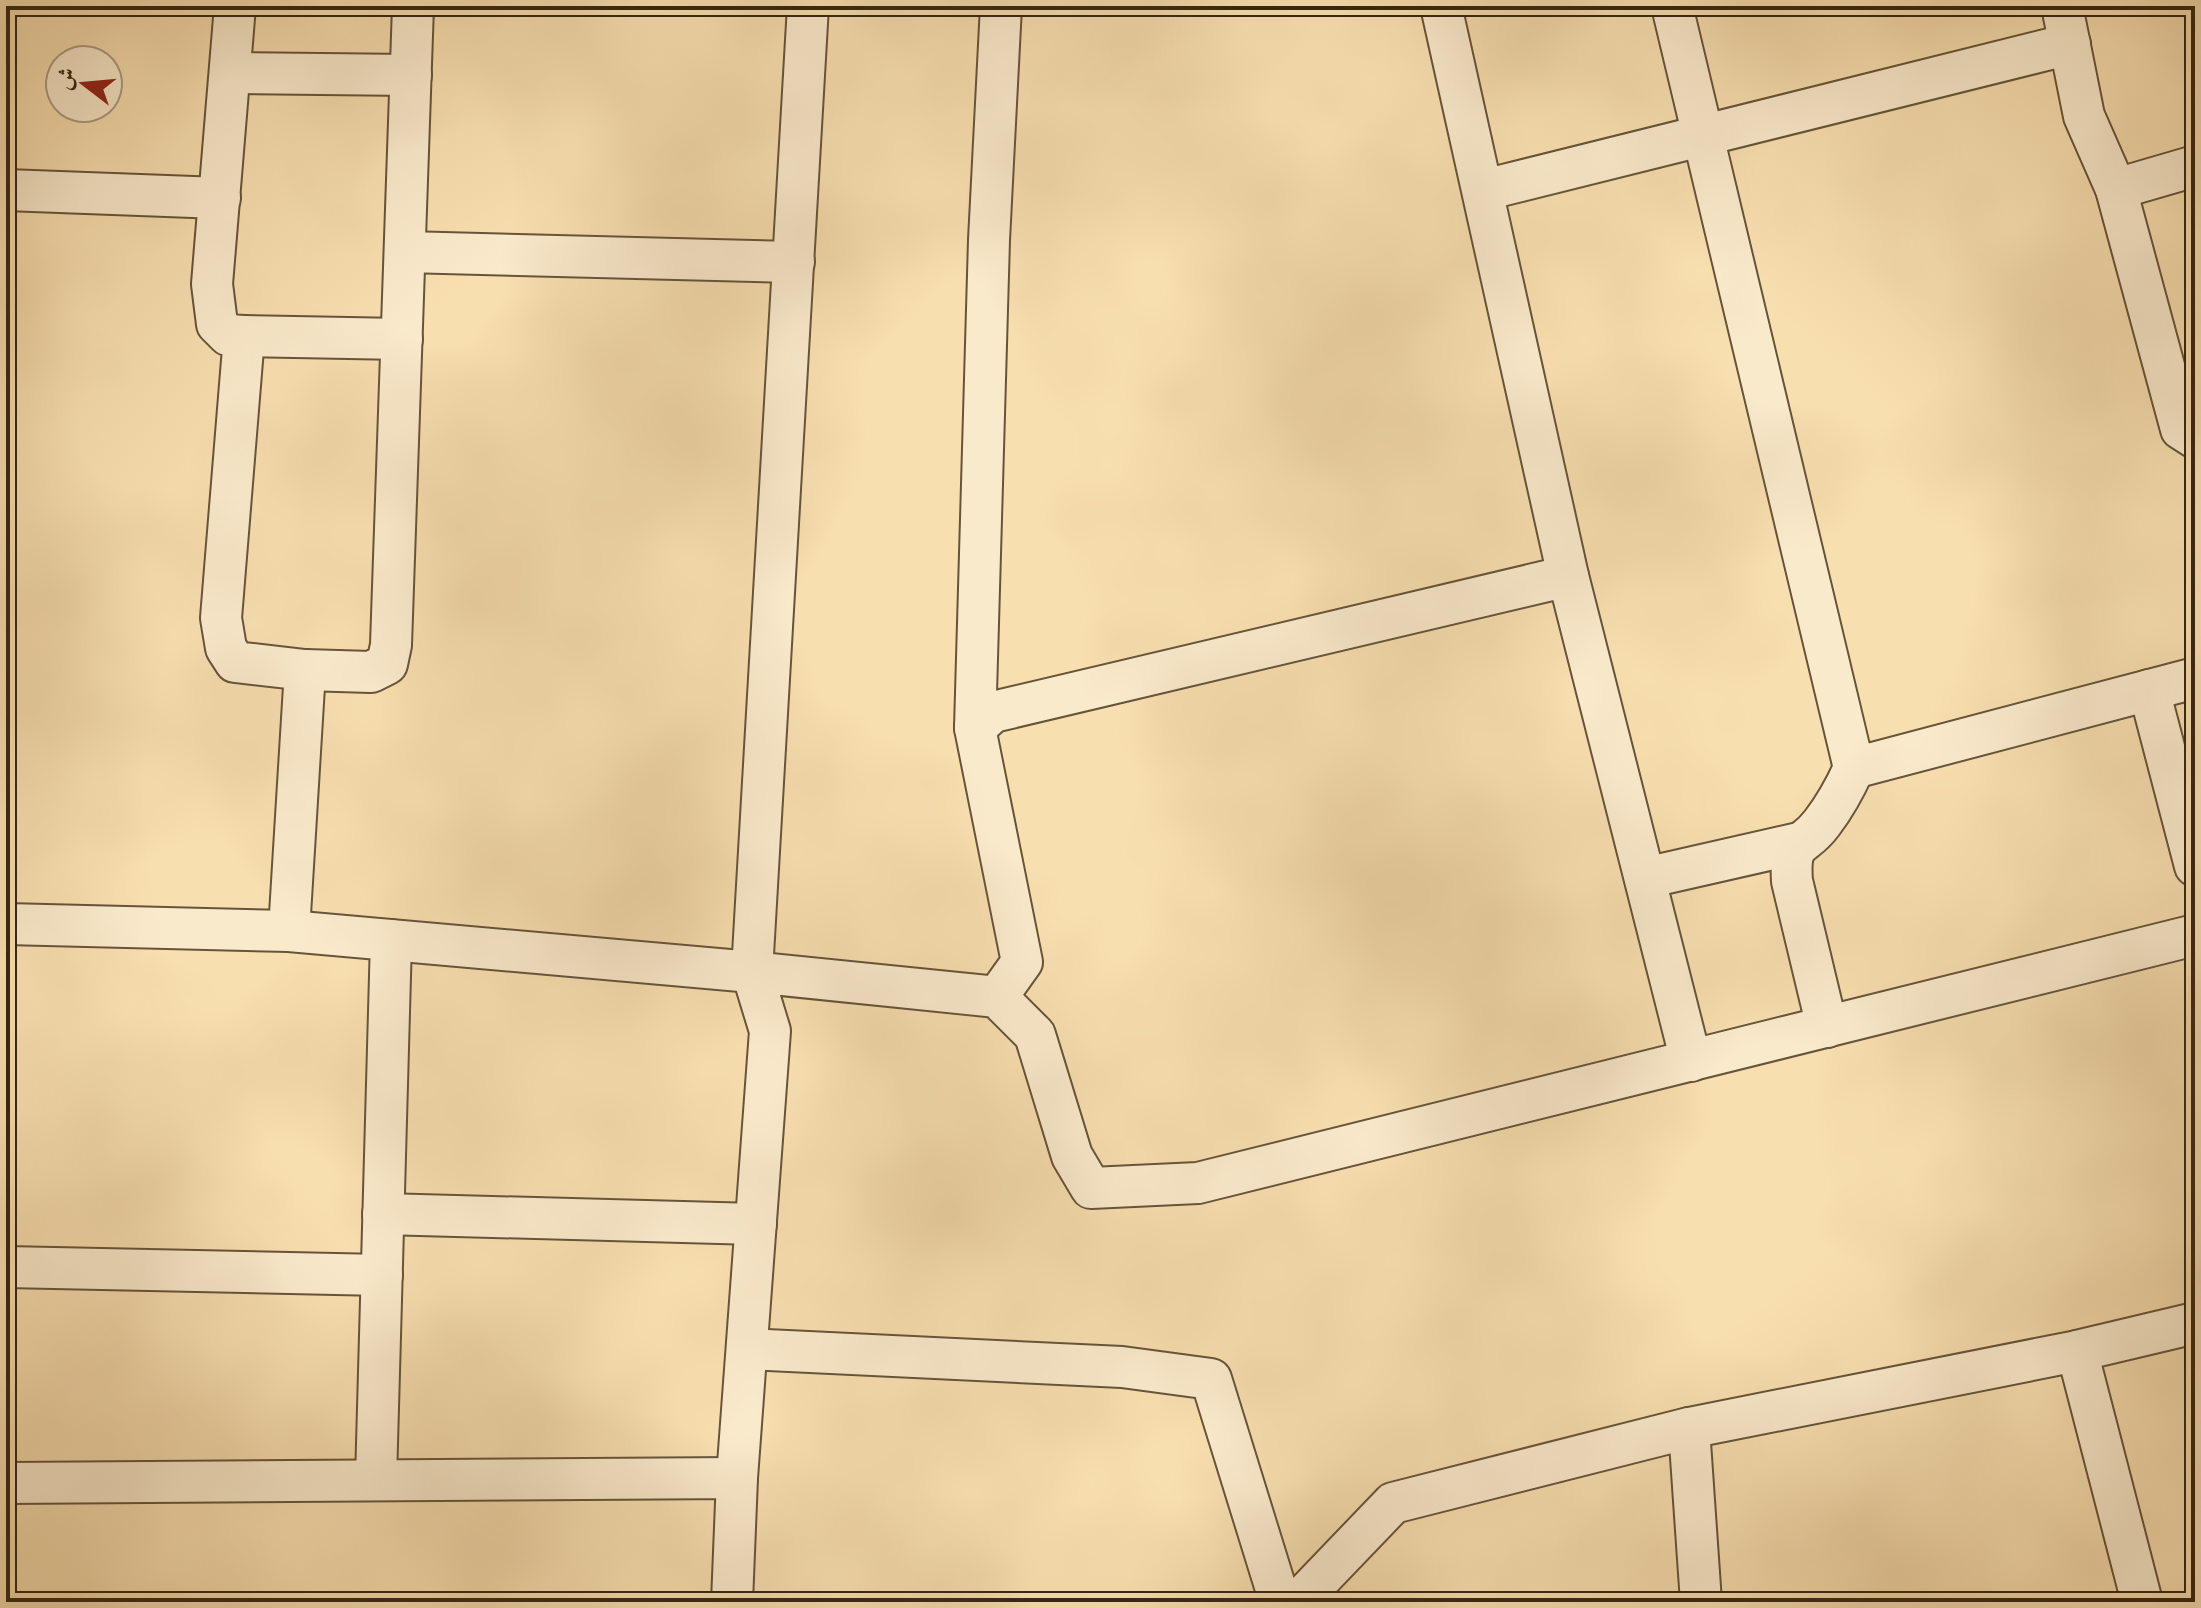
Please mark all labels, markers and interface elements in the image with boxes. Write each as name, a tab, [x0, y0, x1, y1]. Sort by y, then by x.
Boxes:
north arrow	[44, 44, 124, 124]
text: ش	[50, 65, 82, 93]

